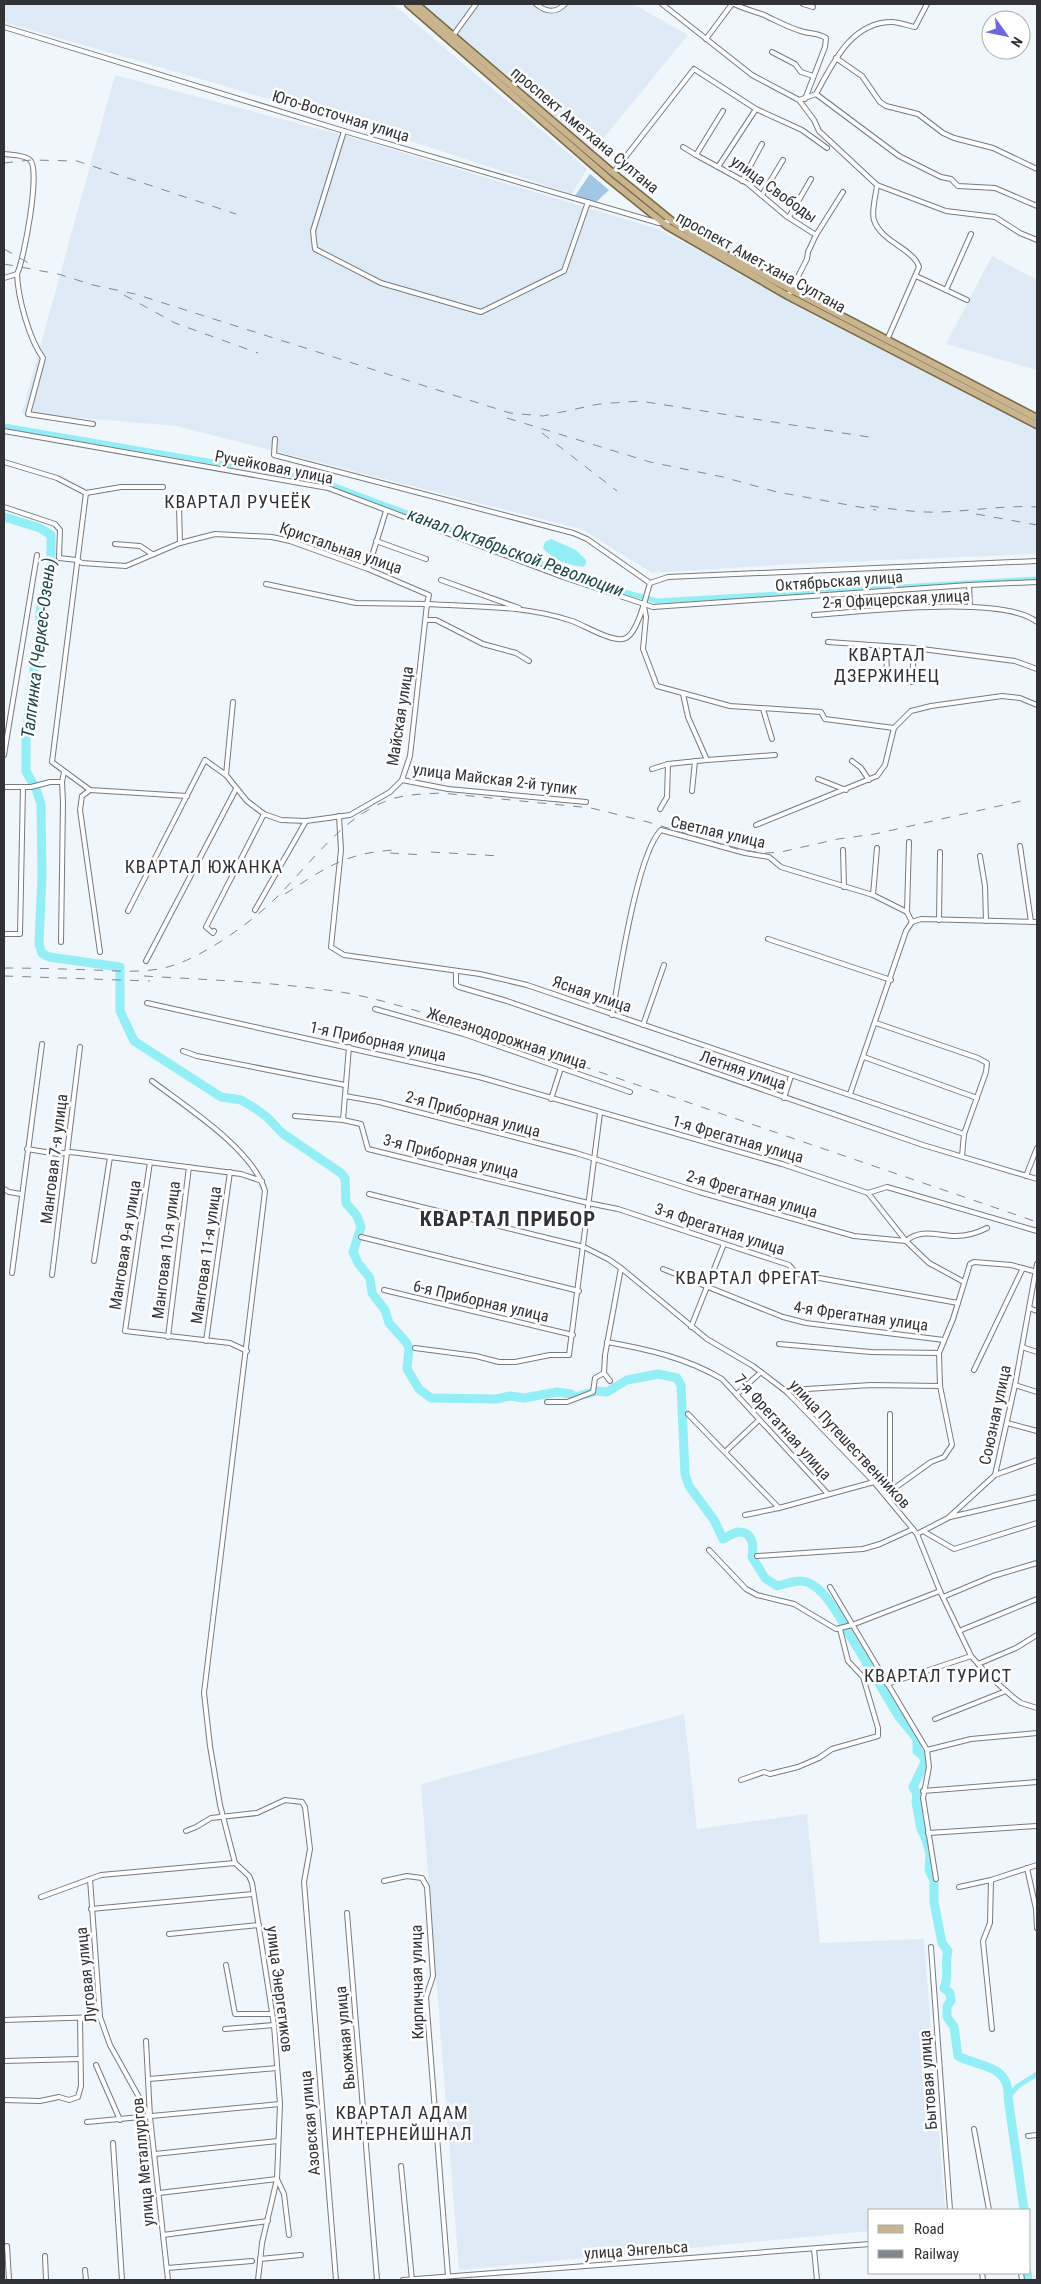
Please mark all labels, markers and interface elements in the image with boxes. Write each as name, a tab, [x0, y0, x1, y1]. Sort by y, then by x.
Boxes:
north arrow	[981, 10, 1031, 60]
text: N	[1008, 34, 1026, 50]
street label: проспект Аметхана Султана	[507, 63, 663, 197]
street label: Юго-Восточная улица	[270, 86, 412, 146]
street label: улица Свободы	[727, 151, 821, 227]
street label: проспект Амет-хана Султана	[673, 207, 849, 317]
street label: Ручейковая улица	[213, 446, 335, 488]
district label: КВАРТАЛ РУЧЕЁК	[164, 491, 312, 512]
water label: канал Октябрьской Революции	[405, 503, 627, 601]
street label: Кристальная улица	[277, 518, 405, 578]
water label: Талгинка (Черкес-Озень)	[17, 557, 60, 739]
street label: Октябрьская улица	[775, 567, 903, 595]
street label: 2-я Офицерская улица	[822, 586, 970, 612]
district label: КВАРТАЛ ДЗЕРЖИНЕЦ	[834, 644, 940, 686]
street label: Майская улица	[383, 665, 417, 767]
street label: улица Майская 2-й тупик	[412, 759, 579, 799]
street label: Светлая улица	[669, 812, 767, 852]
district label: КВАРТАЛ ЮЖАНКА	[125, 856, 283, 877]
street label: Ясная улица	[550, 972, 634, 1016]
street label: Железнодорожная улица	[425, 1003, 589, 1073]
street label: 1-я Приборная улица	[308, 1017, 448, 1065]
street label: Летняя улица	[697, 1046, 789, 1094]
street label: 2-я Приборная улица	[403, 1087, 543, 1141]
street label: Манговая 7-я улица	[37, 1093, 71, 1225]
street label: 1-я Фрегатная улица	[670, 1111, 806, 1167]
street label: 3-я Приборная улица	[381, 1130, 521, 1182]
street label: 2-я Фрегатная улица	[684, 1166, 820, 1222]
street label: Манговая 9-я улица	[105, 1179, 145, 1311]
street label: Манговая 10-я улица	[148, 1180, 184, 1320]
street label: Манговая 11-я улица	[187, 1185, 225, 1325]
street label: 3-я Фрегатная улица	[653, 1199, 787, 1259]
district label: КВАРТАЛ ПРИБОР	[420, 1207, 596, 1231]
district label: КВАРТАЛ ФРЕГАТ	[675, 1267, 821, 1288]
street label: 6-я Приборная улица	[411, 1276, 551, 1326]
street label: 4-я Фрегатная улица	[792, 1297, 930, 1335]
street label: Союзная улица	[975, 1363, 1015, 1467]
street label: 7-я Фрегатная улица	[731, 1370, 835, 1484]
street label: улица Путешественников	[785, 1376, 915, 1512]
district label: КВАРТАЛ ТУРИСТ	[864, 1665, 1012, 1686]
street label: Кирпичная улица	[407, 1924, 427, 2040]
street label: улица Энергетиков	[263, 1925, 297, 2053]
street label: Луговая улица	[72, 1926, 100, 2024]
street label: Вьюжная улица	[331, 1985, 359, 2091]
street label: Бытовая улица	[915, 2029, 941, 2131]
street label: Азовская улица	[296, 2070, 324, 2176]
street label: улица Металлургов	[128, 2097, 158, 2227]
district label: КВАРТАЛ АДАМ ИНТЕРНЕЙШНАЛ	[331, 2102, 473, 2144]
legend	[868, 2209, 1031, 2274]
text: Road	[914, 2220, 944, 2238]
street label: улица Энгельса	[583, 2237, 689, 2263]
text: Railway	[914, 2245, 959, 2263]

